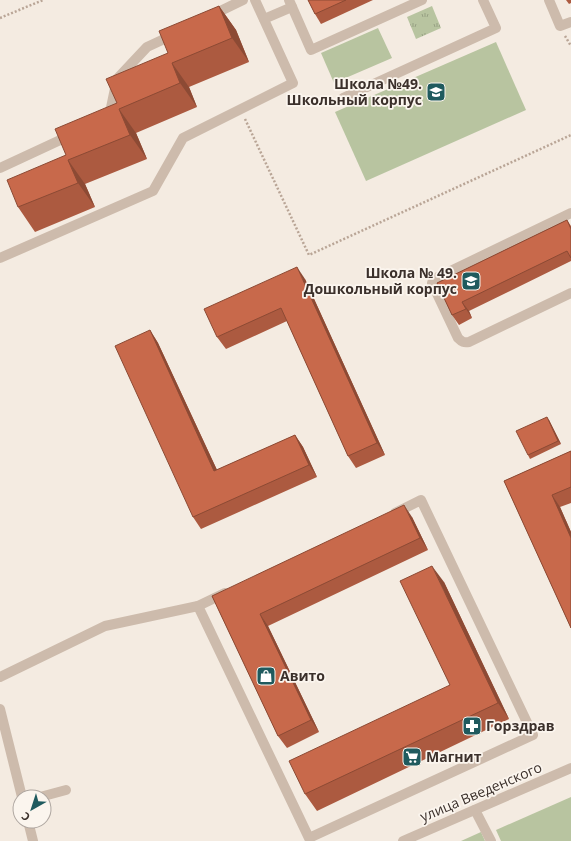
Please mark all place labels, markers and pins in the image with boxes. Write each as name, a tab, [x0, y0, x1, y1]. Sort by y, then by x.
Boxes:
place label: Школа №49. Школьный корпус	[287, 74, 422, 109]
school or university icon: Школа №49. Школьный корпус	[425, 81, 447, 103]
place label: Школа № 49. Дошкольный корпус	[304, 263, 457, 298]
school or university icon: Школа № 49. Дошкольный корпус	[460, 270, 482, 292]
shop icon: Авито	[255, 665, 277, 687]
place label: Авито	[280, 666, 325, 685]
pharmacy icon: Горздрав	[461, 715, 483, 737]
place label: Горздрав	[486, 716, 555, 735]
supermarket icon: Магнит	[401, 746, 423, 768]
place label: Магнит	[426, 747, 482, 766]

